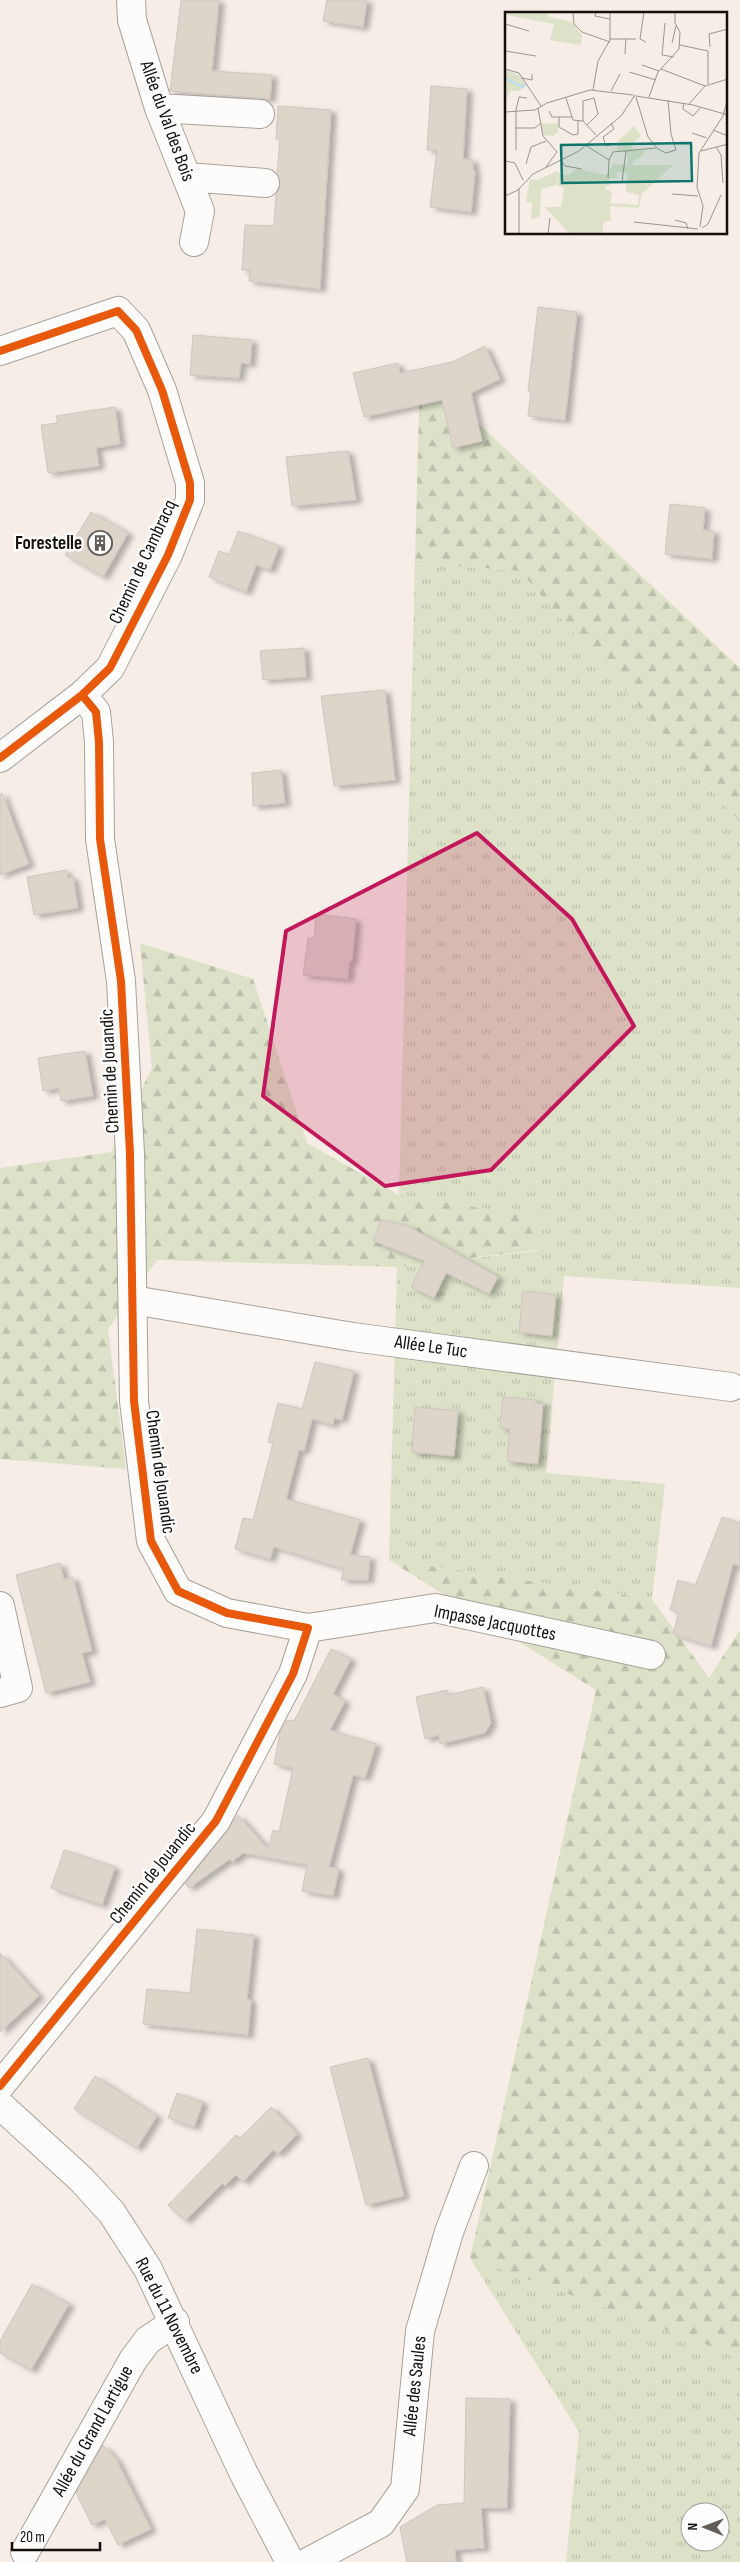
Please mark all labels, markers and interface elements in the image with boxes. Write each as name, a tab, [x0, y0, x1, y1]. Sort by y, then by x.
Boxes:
inset map	[505, 12, 728, 235]
street label: Allée du Val des Bois	[134, 57, 200, 185]
street label: Chemin de Cambracq	[104, 496, 182, 628]
building icon: Forestelle	[87, 530, 113, 556]
place label: Forestelle	[15, 532, 82, 555]
street label: Chemin de Jouandic	[95, 1008, 125, 1134]
street label: Allée Le Tuc	[392, 1330, 469, 1363]
street label: Chemin de Jouandic	[140, 1409, 180, 1535]
street label: Impasse Jacquottes	[432, 1600, 558, 1646]
street label: Chemin de Jouandic	[105, 1817, 201, 1929]
street label: Rue du 11 Novembre	[130, 2254, 208, 2378]
street label: Allée des Saules	[398, 2335, 432, 2438]
street label: Allée du Grand Lartigue	[47, 2361, 139, 2501]
north arrow	[680, 2502, 730, 2552]
scale bar	[12, 2520, 100, 2552]
text: N	[684, 2523, 701, 2531]
text: 20 m	[20, 2528, 45, 2547]

